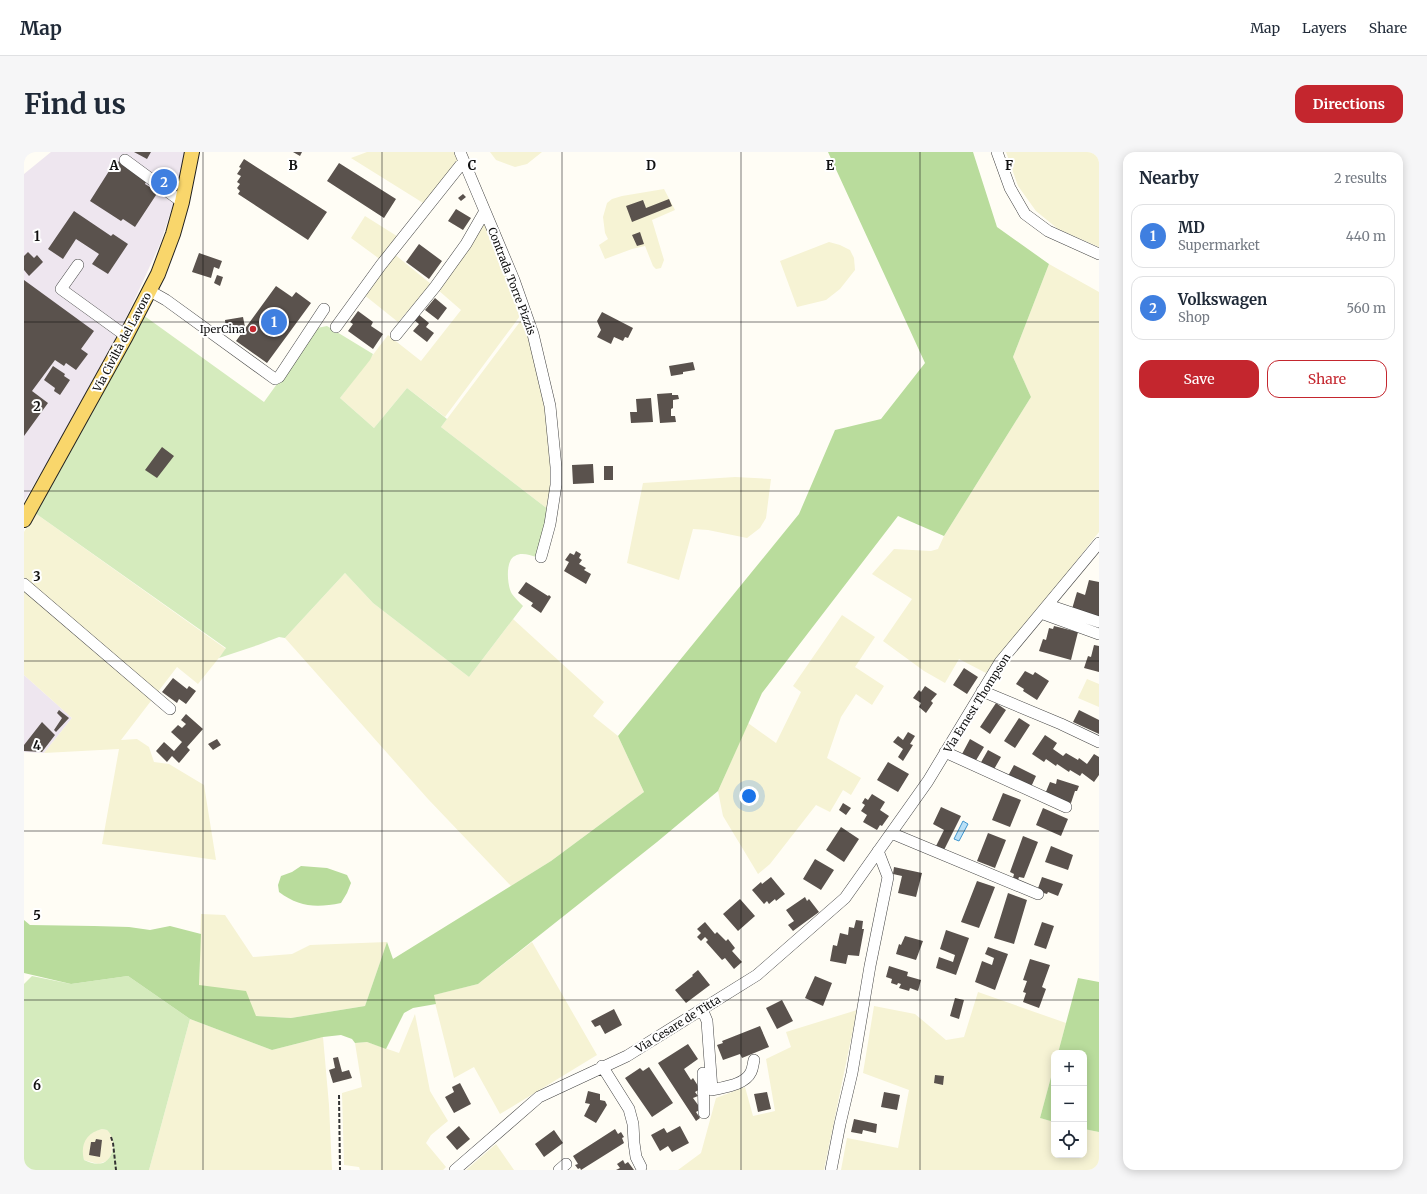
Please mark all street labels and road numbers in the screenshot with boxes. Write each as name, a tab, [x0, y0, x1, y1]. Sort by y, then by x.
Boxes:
street label: Contrada Torre Pizzis	[485, 225, 539, 337]
street label: Via Civiltà del Lavoro	[89, 289, 154, 395]
street label: Via Ernest Thompson	[940, 650, 1014, 756]
street label: Via Cesare de Titta	[632, 992, 723, 1056]

